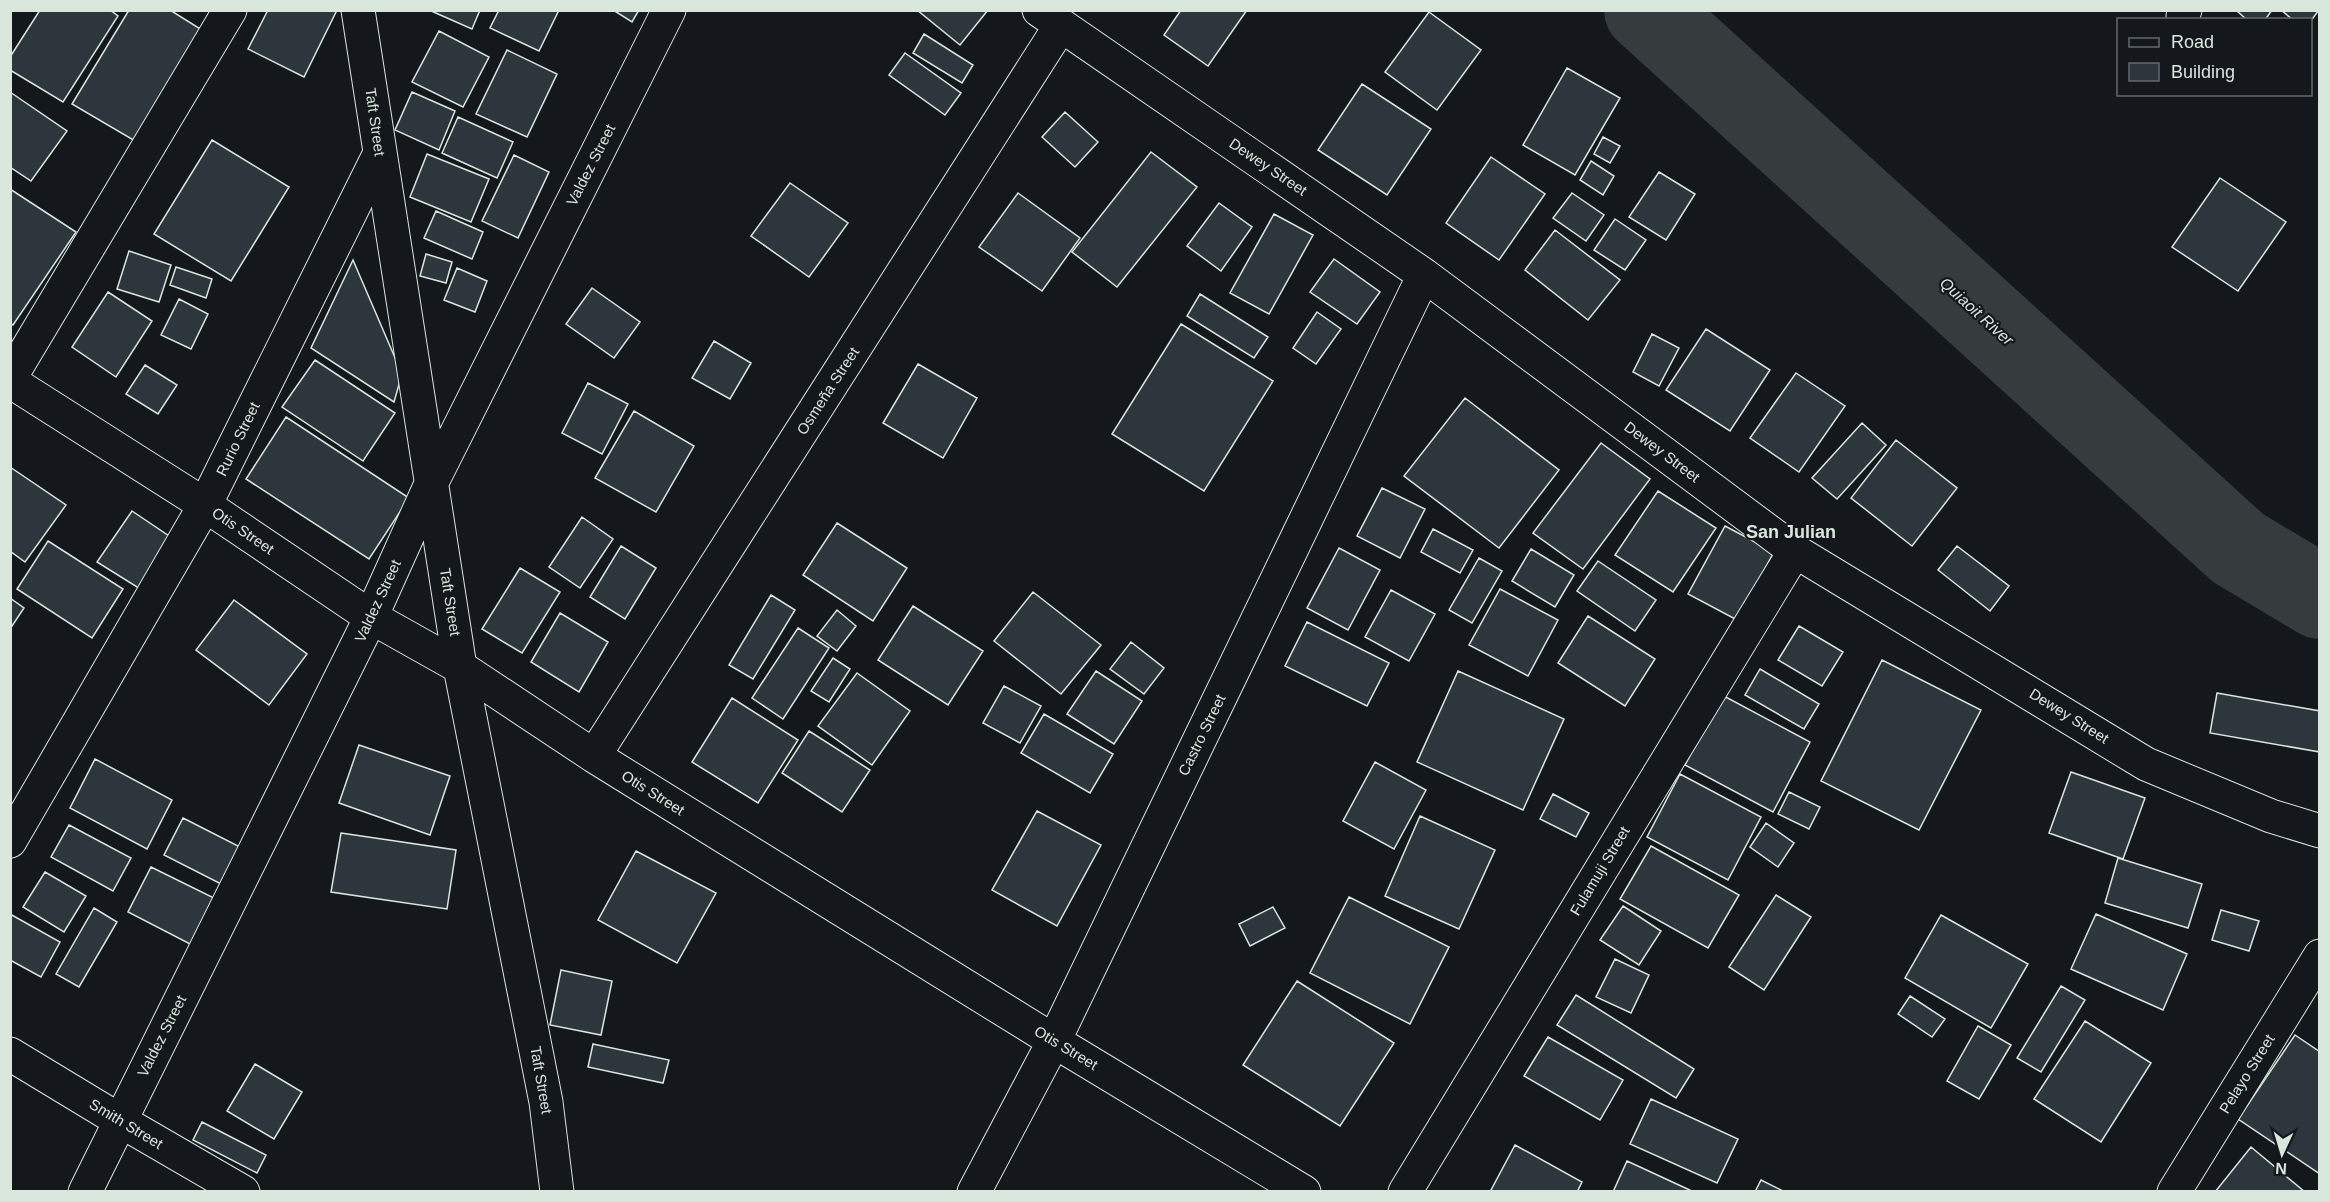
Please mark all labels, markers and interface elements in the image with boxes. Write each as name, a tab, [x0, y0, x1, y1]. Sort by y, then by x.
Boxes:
legend	[2117, 18, 2312, 96]
text: Road	[2171, 32, 2214, 52]
text: Building	[2171, 62, 2235, 82]
street label: Taft Street	[362, 87, 389, 158]
street label: Valdez Street	[563, 121, 619, 208]
street label: Dewey Street	[1226, 134, 1311, 199]
water label: Quiaoit River	[1937, 274, 2017, 349]
street label: Osmeña Street	[793, 343, 863, 438]
street label: Rurio Street	[212, 398, 263, 478]
street label: Dewey Street	[1621, 418, 1704, 486]
street label: Otis Street	[209, 504, 278, 558]
district label: San Julian	[1746, 522, 1836, 542]
street label: Valdez Street	[351, 556, 404, 645]
street label: Taft Street	[437, 567, 464, 638]
street label: Dewey Street	[2027, 685, 2113, 747]
street label: Castro Street	[1175, 691, 1229, 778]
street label: Otis Street	[619, 767, 689, 819]
street label: Fulamuji Street	[1566, 822, 1633, 918]
street label: Valdez Street	[134, 992, 190, 1079]
street label: Otis Street	[1032, 1022, 1102, 1074]
street label: Pelayo Street	[2216, 1030, 2278, 1116]
street label: Taft Street	[527, 1045, 556, 1116]
street label: Smith Street	[87, 1095, 167, 1153]
north arrow	[2252, 1124, 2312, 1184]
text: N	[2275, 1160, 2287, 1177]

